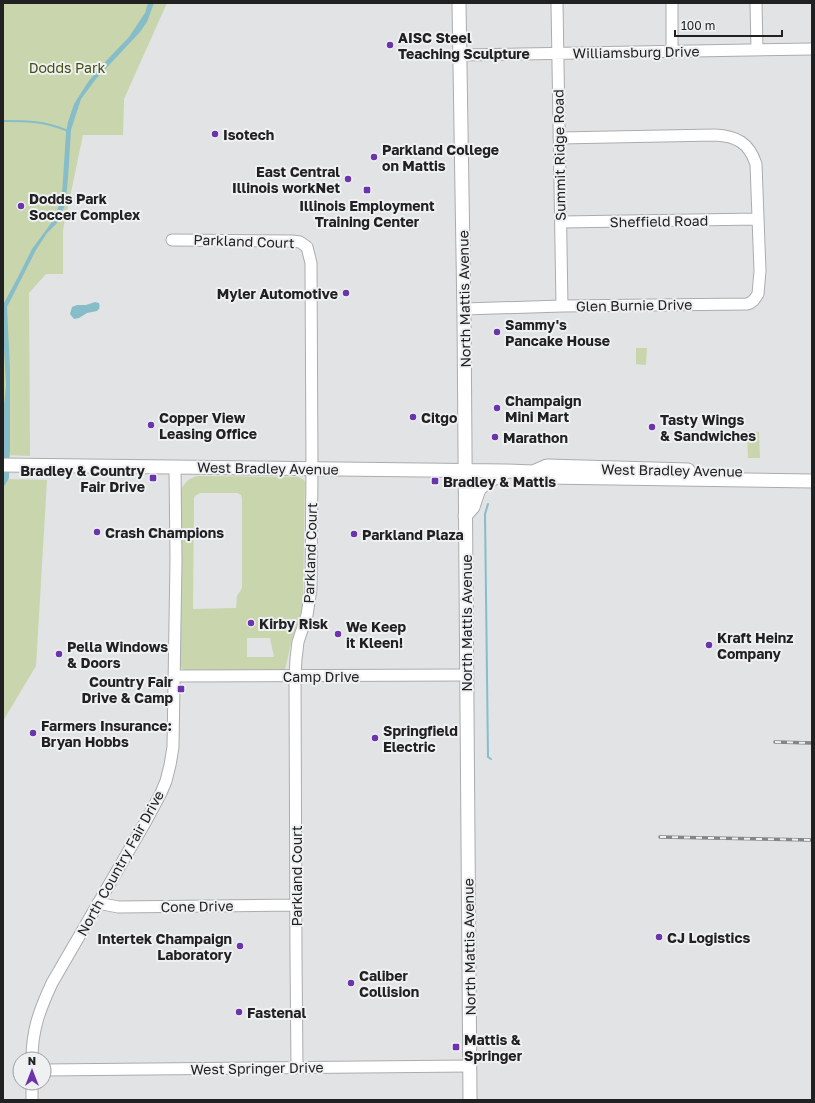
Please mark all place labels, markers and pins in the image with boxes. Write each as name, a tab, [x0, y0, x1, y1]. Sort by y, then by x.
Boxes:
place label: AISC Steel Teaching Sculpture	[398, 29, 530, 62]
marker: AISC Steel Teaching Sculpture	[385, 40, 395, 50]
place label: Isotech	[223, 126, 274, 143]
marker: Isotech	[210, 129, 220, 139]
place label: Parkland College on Mattis	[382, 141, 499, 174]
marker: Parkland College on Mattis	[369, 152, 379, 162]
place label: East Central Illinois workNet	[232, 163, 340, 196]
marker: East Central Illinois workNet	[343, 174, 353, 184]
marker: Illinois Employment Training Center	[362, 185, 372, 195]
place label: Dodds Park Soccer Complex	[29, 190, 140, 223]
place label: Illinois Employment Training Center	[299, 197, 435, 230]
marker: Dodds Park Soccer Complex	[16, 201, 26, 211]
place label: Myler Automotive	[217, 285, 338, 302]
marker: Myler Automotive	[341, 288, 351, 298]
place label: Sammy's Pancake House	[505, 316, 610, 349]
marker: Sammy's Pancake House	[492, 327, 502, 337]
place label: Champaign Mini Mart	[505, 392, 581, 425]
marker: Champaign Mini Mart	[492, 403, 502, 413]
place label: Copper View Leasing Office	[159, 409, 257, 442]
place label: Citgo	[421, 409, 457, 426]
place label: Tasty Wings & Sandwiches	[660, 411, 756, 444]
marker: Citgo	[408, 412, 418, 422]
marker: Copper View Leasing Office	[146, 420, 156, 430]
marker: Tasty Wings & Sandwiches	[647, 422, 657, 432]
place label: Marathon	[503, 429, 568, 446]
marker: Marathon	[490, 432, 500, 442]
place label: Bradley & Country Fair Drive	[20, 462, 146, 495]
marker: Bradley & Country Fair Drive	[148, 473, 158, 483]
place label: Bradley & Mattis	[443, 473, 556, 490]
marker: Bradley & Mattis	[430, 476, 440, 486]
place label: Crash Champions	[105, 524, 224, 541]
place label: Parkland Plaza	[362, 526, 464, 543]
marker: Crash Champions	[92, 527, 102, 537]
marker: Parkland Plaza	[349, 529, 359, 539]
place label: Kirby Risk	[259, 615, 328, 632]
marker: Kirby Risk	[246, 618, 256, 628]
place label: We Keep it Kleen!	[346, 618, 406, 651]
marker: We Keep it Kleen!	[333, 629, 343, 639]
place label: Kraft Heinz Company	[717, 629, 793, 662]
place label: Pella Windows & Doors	[67, 638, 168, 671]
marker: Kraft Heinz Company	[704, 640, 714, 650]
marker: Pella Windows & Doors	[54, 649, 64, 659]
place label: Country Fair Drive & Camp	[81, 673, 174, 706]
marker: Country Fair Drive & Camp	[176, 684, 186, 694]
place label: Farmers Insurance: Bryan Hobbs	[41, 717, 172, 750]
place label: Springfield Electric	[383, 722, 458, 755]
marker: Farmers Insurance: Bryan Hobbs	[28, 728, 38, 738]
marker: Springfield Electric	[370, 733, 380, 743]
place label: CJ Logistics	[667, 929, 751, 946]
place label: Intertek Champaign Laboratory	[97, 930, 233, 963]
marker: CJ Logistics	[654, 932, 664, 942]
marker: Intertek Champaign Laboratory	[235, 941, 245, 951]
place label: Caliber Collision	[359, 967, 419, 1000]
marker: Caliber Collision	[346, 978, 356, 988]
place label: Fastenal	[247, 1004, 306, 1021]
marker: Fastenal	[234, 1007, 244, 1017]
place label: Mattis & Springer	[464, 1031, 523, 1064]
marker: Mattis & Springer	[451, 1042, 461, 1052]

